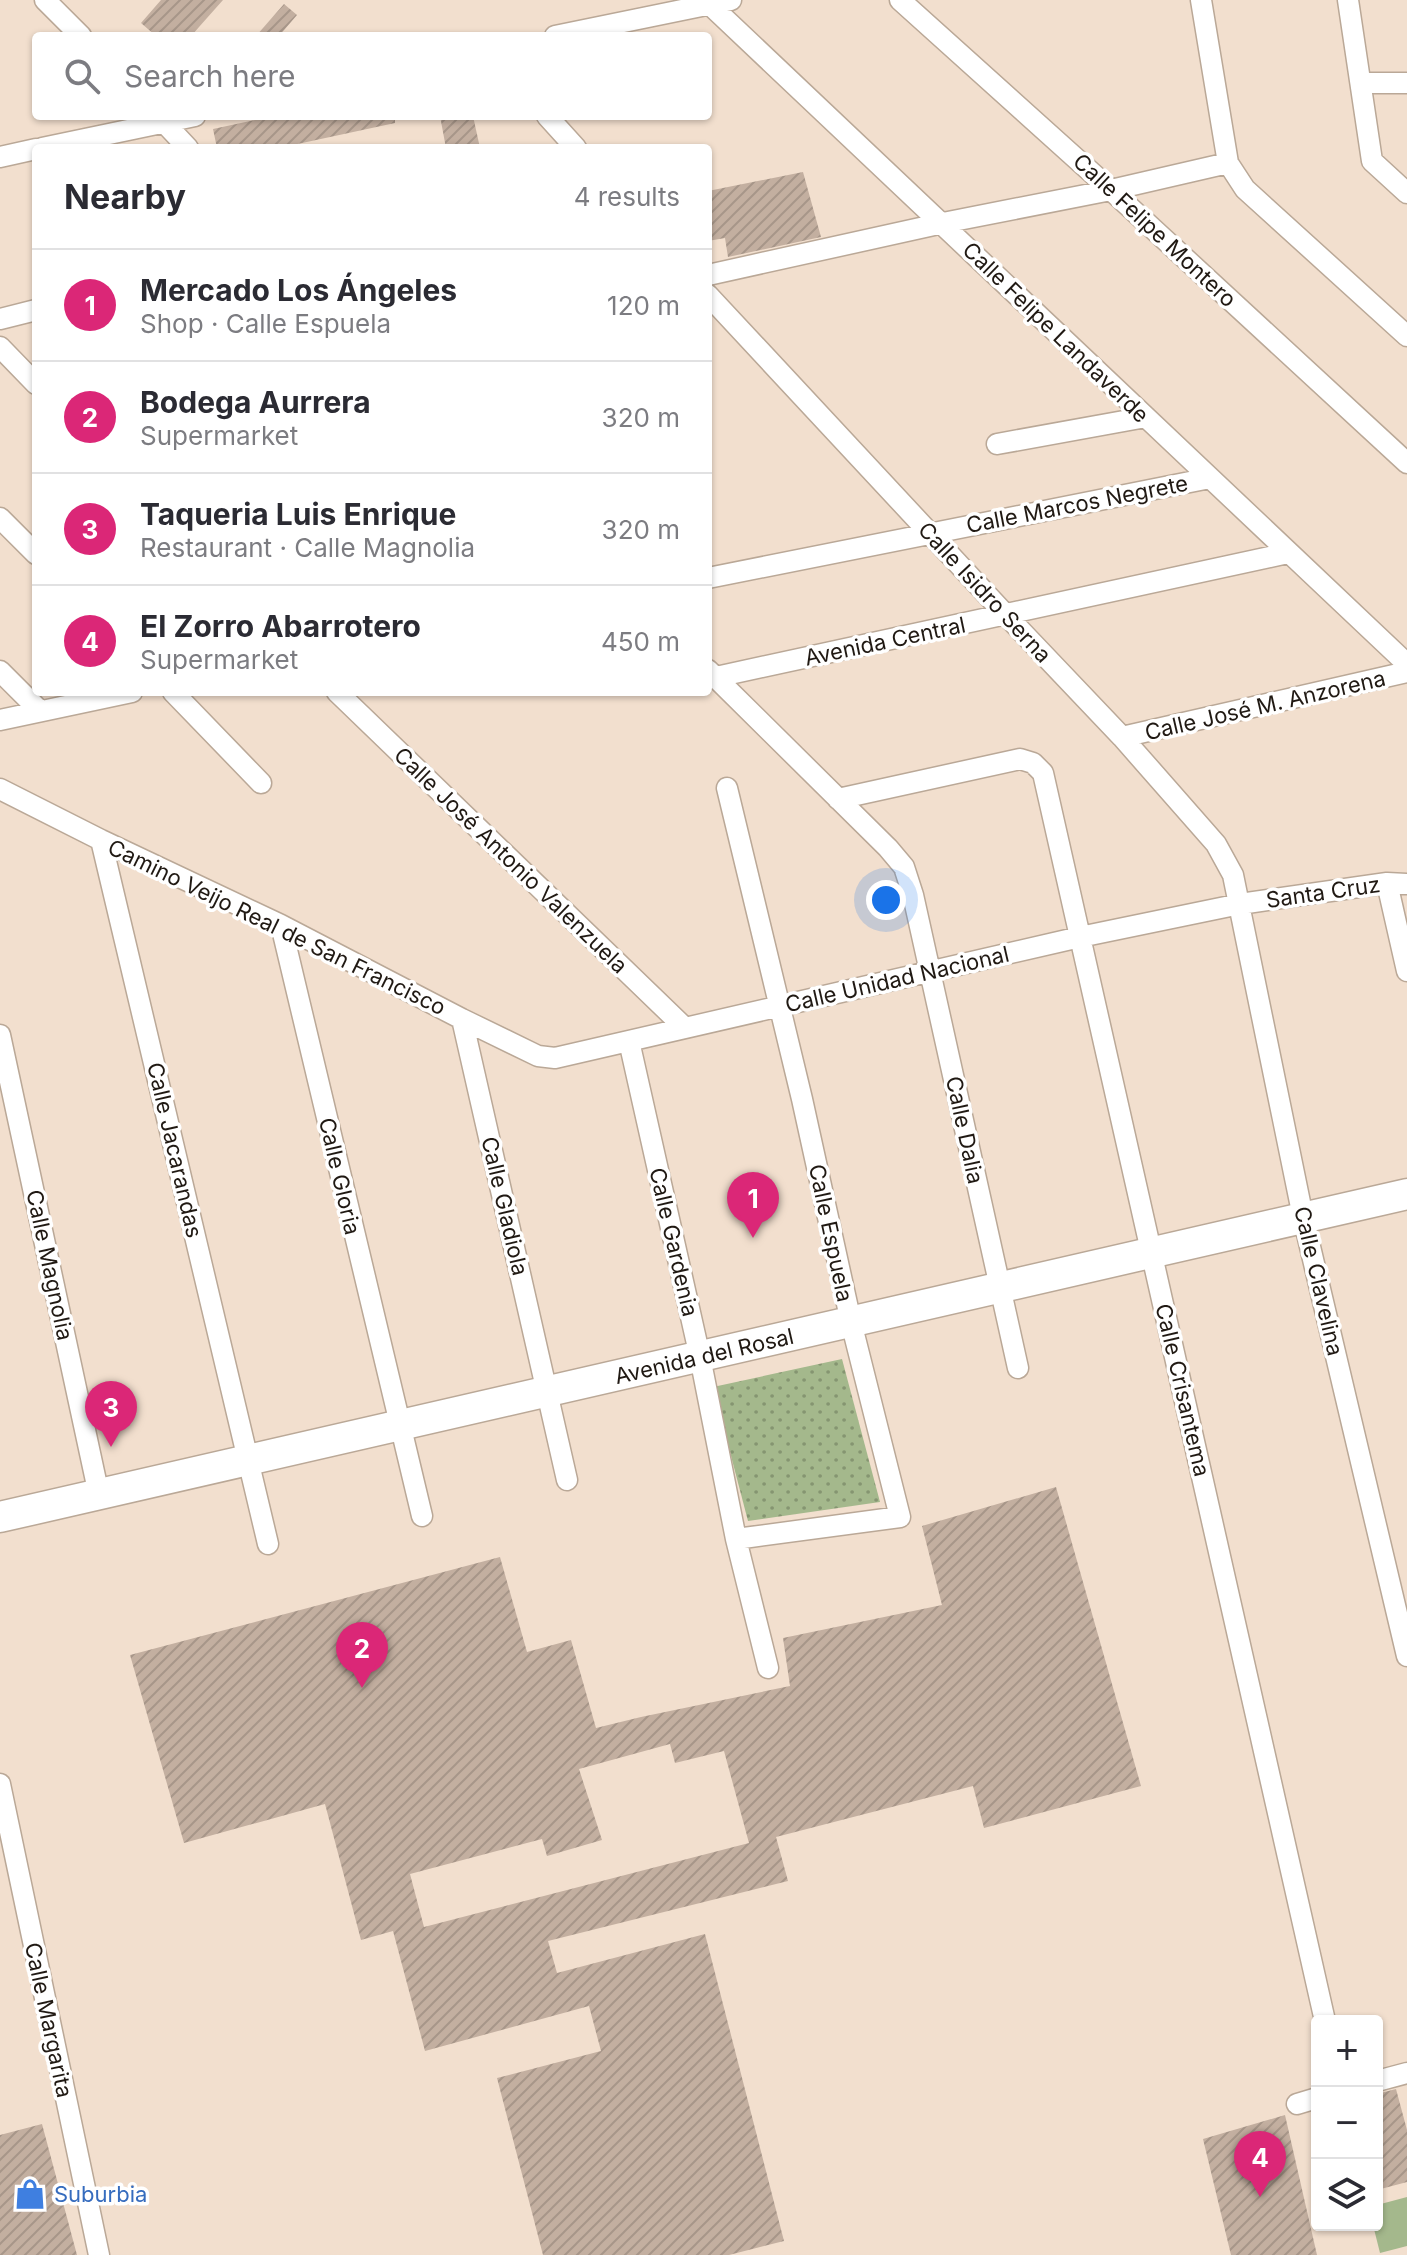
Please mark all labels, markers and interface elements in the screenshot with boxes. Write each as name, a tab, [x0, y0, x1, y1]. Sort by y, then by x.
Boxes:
search box	[32, 32, 712, 120]
icon: search	[60, 54, 104, 98]
text: Search here	[124, 58, 296, 94]
street label: Calle Felipe Montero	[1068, 148, 1242, 312]
text: Nearby	[64, 176, 186, 217]
text: 4 results	[574, 181, 680, 212]
street label: Calle Felipe Landaverde	[958, 236, 1154, 428]
text: Mercado Los Ángeles	[140, 272, 457, 308]
text: 1	[84, 290, 96, 321]
text: 120 m	[607, 290, 680, 321]
text: Shop · Calle Espuela	[140, 308, 391, 339]
text: Bodega Aurrera	[140, 384, 371, 420]
text: 2	[82, 402, 98, 433]
text: 320 m	[602, 402, 680, 433]
text: Supermarket	[140, 420, 298, 451]
street label: Calle Marcos Negrete	[964, 470, 1190, 538]
text: Taqueria Luis Enrique	[140, 496, 456, 532]
text: 3	[82, 514, 98, 545]
text: 320 m	[602, 514, 680, 545]
street label: Calle Isidro Serna	[913, 516, 1057, 668]
text: Restaurant · Calle Magnolia	[140, 532, 475, 563]
text: El Zorro Abarrotero	[140, 608, 421, 644]
street label: Avenida Central	[802, 611, 968, 671]
text: 4	[81, 626, 99, 657]
text: 450 m	[601, 626, 680, 657]
text: Supermarket	[140, 644, 298, 675]
street label: Calle José M. Anzorena	[1142, 665, 1388, 745]
street label: Calle José Antonio Valenzuela	[389, 742, 633, 978]
street label: Camino Veijo Real de San Francisco	[104, 834, 450, 1020]
street label: Santa Cruz	[1264, 871, 1382, 913]
your location	[866, 880, 906, 920]
street label: Calle Unidad Nacional	[783, 941, 1011, 1017]
street label: Calle Jacarandas	[142, 1060, 208, 1240]
street label: Calle Dalia	[941, 1074, 989, 1186]
street label: Calle Gloria	[314, 1115, 366, 1237]
street label: Calle Gladiola	[476, 1134, 534, 1278]
street label: Calle Espuela	[804, 1162, 858, 1304]
street label: Calle Gardenia	[644, 1165, 704, 1319]
pin: 1	[727, 1172, 779, 1238]
street label: Calle Magnolia	[21, 1187, 79, 1343]
street label: Calle Clavelina	[1289, 1204, 1349, 1358]
street label: Calle Crisantema	[1150, 1301, 1216, 1479]
street label: Avenida del Rosal	[612, 1323, 796, 1389]
pin: 3	[85, 1381, 137, 1447]
pin: 2	[336, 1622, 388, 1688]
street label: Calle Margarita	[20, 1940, 78, 2100]
map controls	[1311, 2015, 1383, 2231]
button: +	[1311, 2015, 1383, 2087]
button: −	[1311, 2087, 1383, 2159]
pin: 4	[1234, 2131, 1286, 2197]
button: layers	[1311, 2159, 1383, 2231]
shop icon: Suburbia	[13, 2177, 47, 2211]
place label: Suburbia	[54, 2181, 147, 2207]

